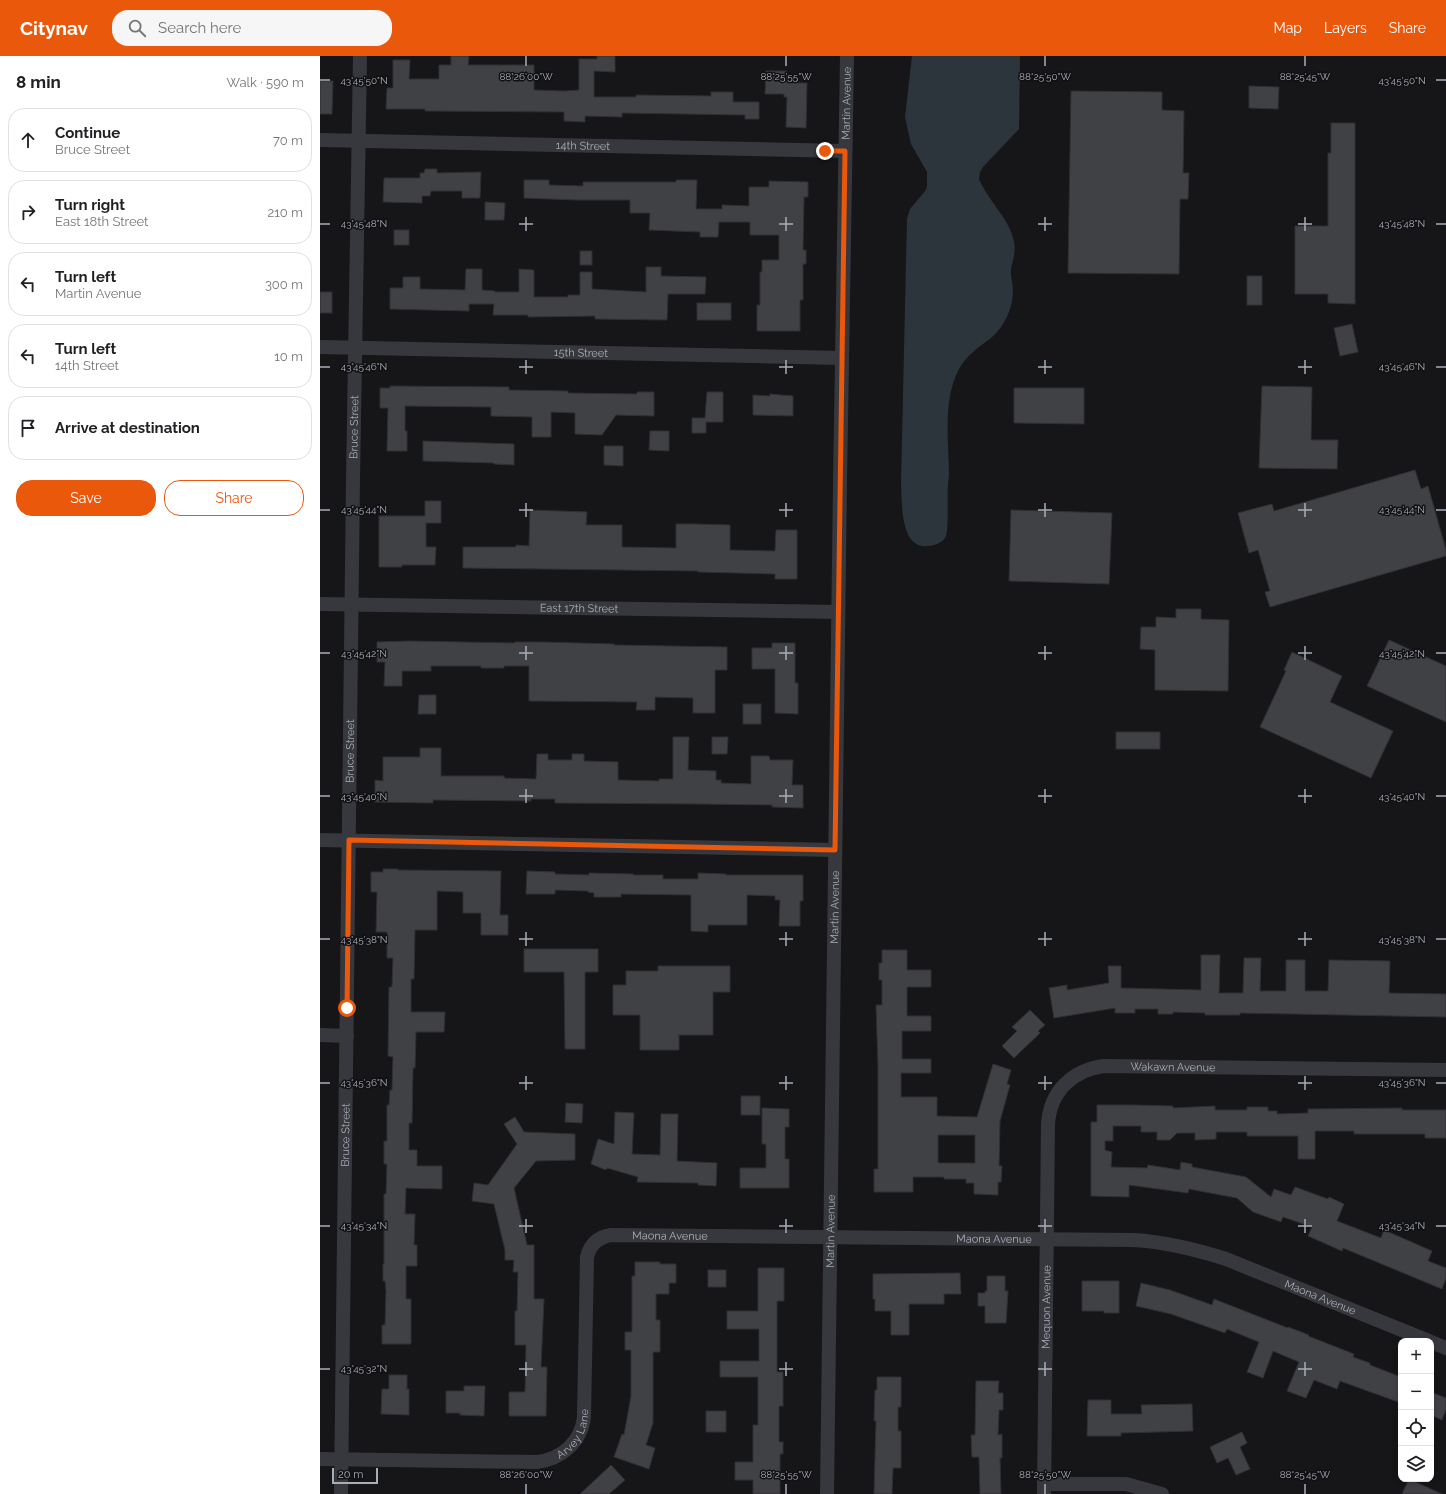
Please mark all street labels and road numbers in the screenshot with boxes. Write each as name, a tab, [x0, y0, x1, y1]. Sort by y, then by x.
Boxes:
street label: Martin Avenue	[839, 66, 853, 140]
street label: 14th Street	[556, 138, 610, 153]
street label: 15th Street	[554, 345, 608, 360]
street label: Bruce Street	[347, 395, 361, 459]
street label: East 17th Street	[540, 601, 619, 615]
street label: Bruce Street	[343, 719, 357, 783]
street label: Martin Avenue	[828, 870, 842, 944]
street label: Wakawn Avenue	[1130, 1060, 1216, 1074]
street label: Bruce Street	[338, 1103, 352, 1167]
street label: Martin Avenue	[823, 1194, 837, 1268]
street label: Maona Avenue	[632, 1229, 708, 1242]
street label: Maona Avenue	[956, 1232, 1032, 1246]
street label: Mequon Avenue	[1039, 1265, 1053, 1349]
street label: Maona Avenue	[1283, 1277, 1358, 1318]
street label: Arvey Lane	[554, 1408, 591, 1461]

